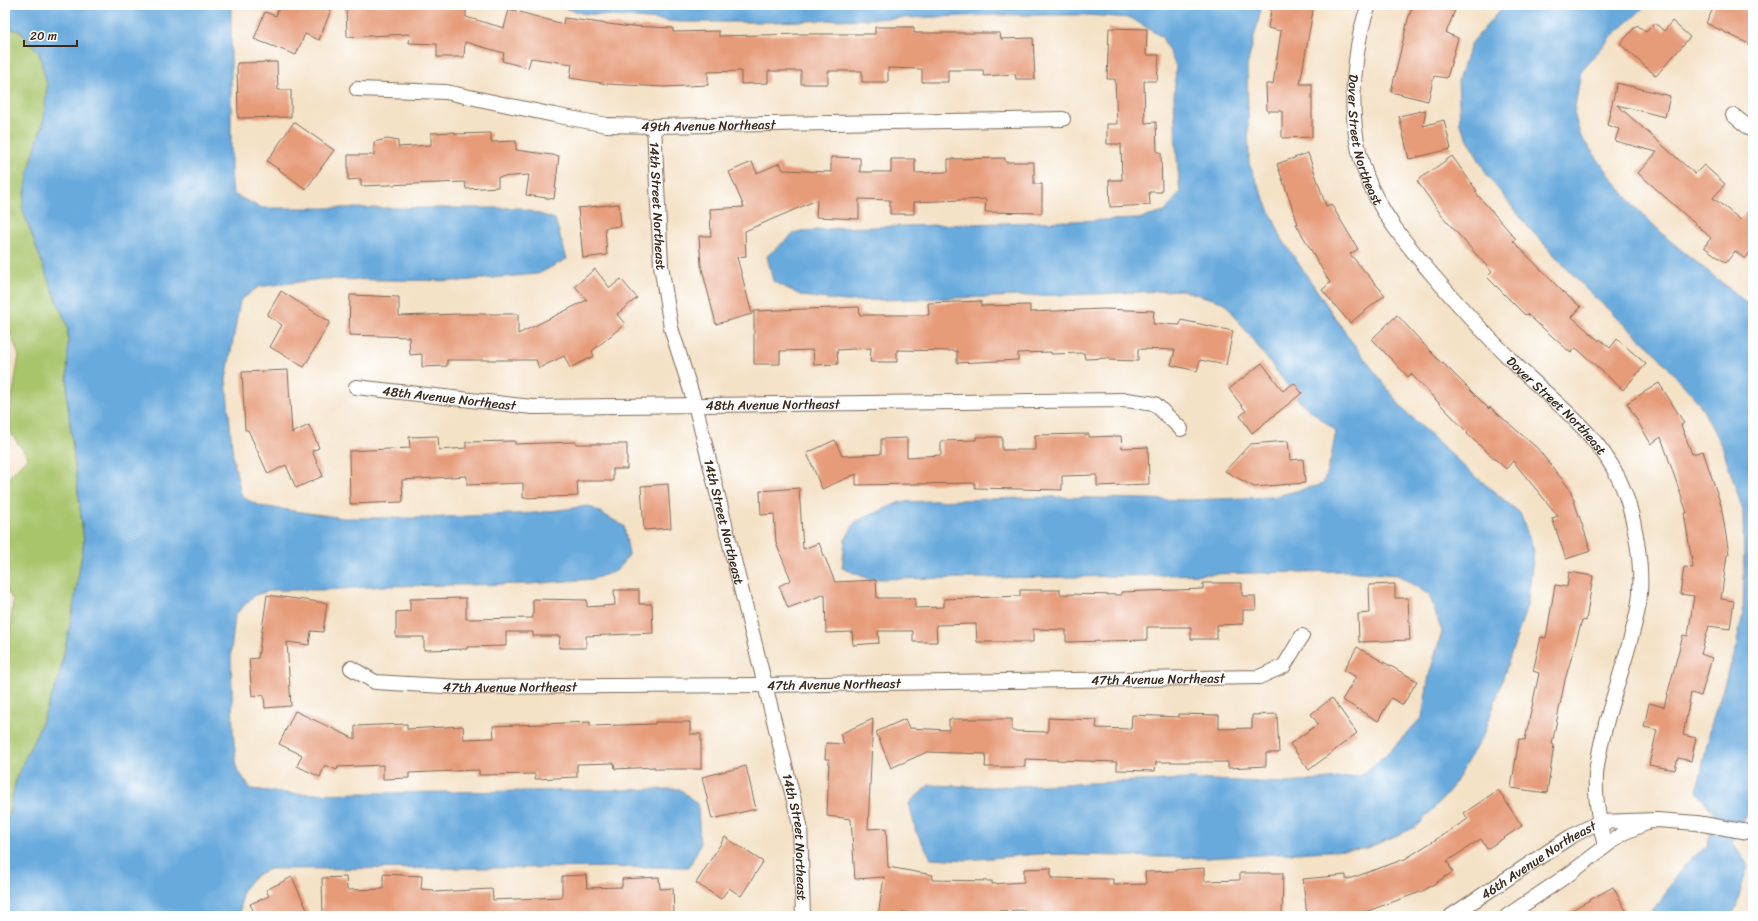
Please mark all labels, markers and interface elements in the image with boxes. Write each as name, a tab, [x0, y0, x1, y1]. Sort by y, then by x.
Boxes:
scale bar	[24, 22, 77, 48]
text: 20 m	[30, 25, 57, 47]
street label: Dover Street Northeast	[1341, 73, 1389, 210]
street label: 49th Avenue Northeast	[641, 113, 777, 138]
street label: 14th Street Northeast	[643, 141, 673, 272]
street label: Dover Street Northeast	[1501, 350, 1613, 460]
street label: 48th Avenue Northeast	[381, 379, 518, 417]
street label: 48th Avenue Northeast	[706, 392, 841, 417]
street label: 14th Street Northeast	[697, 457, 751, 587]
street label: 47th Avenue Northeast	[1091, 667, 1226, 692]
street label: 47th Avenue Northeast	[767, 672, 902, 697]
street label: 47th Avenue Northeast	[442, 675, 578, 699]
street label: 14th Street Northeast	[776, 771, 813, 901]
street label: 46th Avenue Northeast	[1476, 814, 1601, 905]

